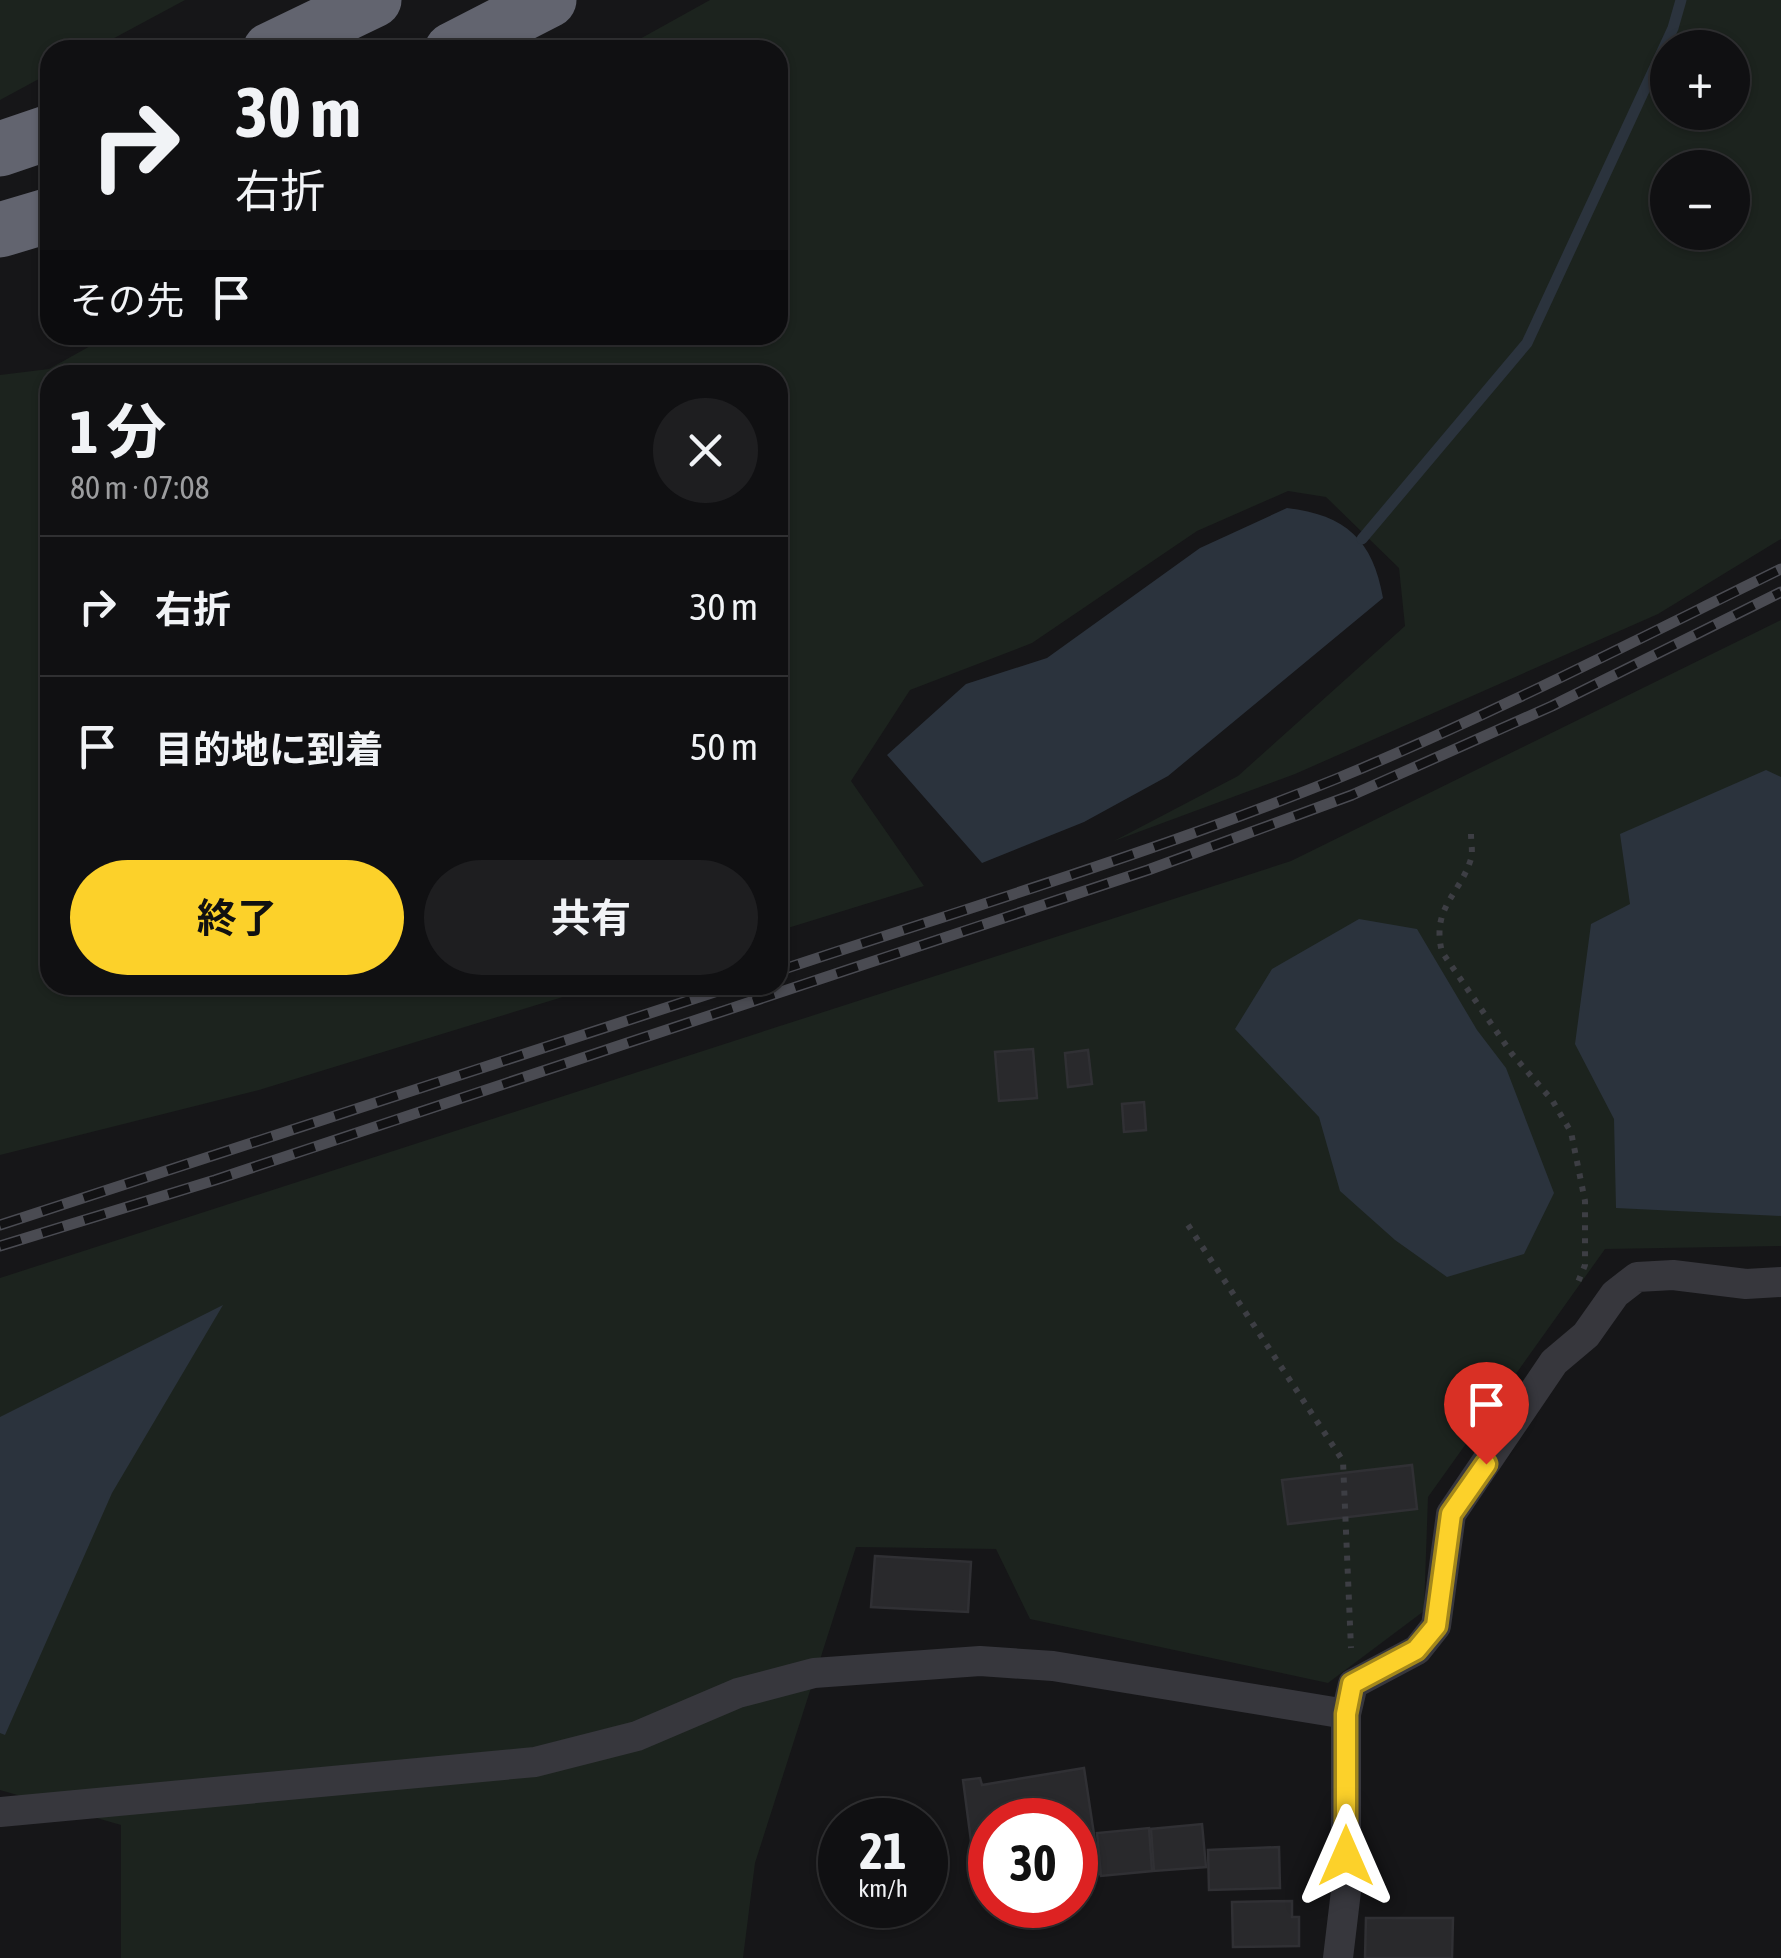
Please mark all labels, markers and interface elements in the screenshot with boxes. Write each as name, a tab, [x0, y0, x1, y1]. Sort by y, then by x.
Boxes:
map controls	[1650, 30, 1750, 250]
button: +	[1650, 30, 1750, 130]
text: 30 m	[235, 72, 361, 152]
icon: right	[70, 80, 200, 210]
button: −	[1650, 150, 1750, 250]
text: 右折	[235, 165, 325, 217]
icon: arrive	[204, 270, 259, 325]
text: その先	[70, 279, 184, 322]
text: 1 分	[70, 397, 166, 466]
button: close	[653, 398, 758, 503]
text: 80 m · 07:08	[70, 469, 210, 506]
icon: right	[70, 579, 125, 634]
text: 30 m	[690, 585, 758, 628]
text: 右折	[155, 588, 231, 631]
icon: arrive	[70, 719, 125, 774]
text: 50 m	[690, 725, 758, 768]
text: 目的地に到着	[155, 728, 383, 771]
button: 終了	[70, 860, 404, 975]
button: 共有	[424, 860, 758, 975]
pin	[1444, 1362, 1529, 1465]
icon: arrive	[1459, 1377, 1514, 1432]
speed limit sign: 30	[968, 1798, 1098, 1928]
position arrow	[1294, 1804, 1398, 1908]
text: 21	[859, 1822, 906, 1880]
text: km/h	[858, 1874, 908, 1902]

